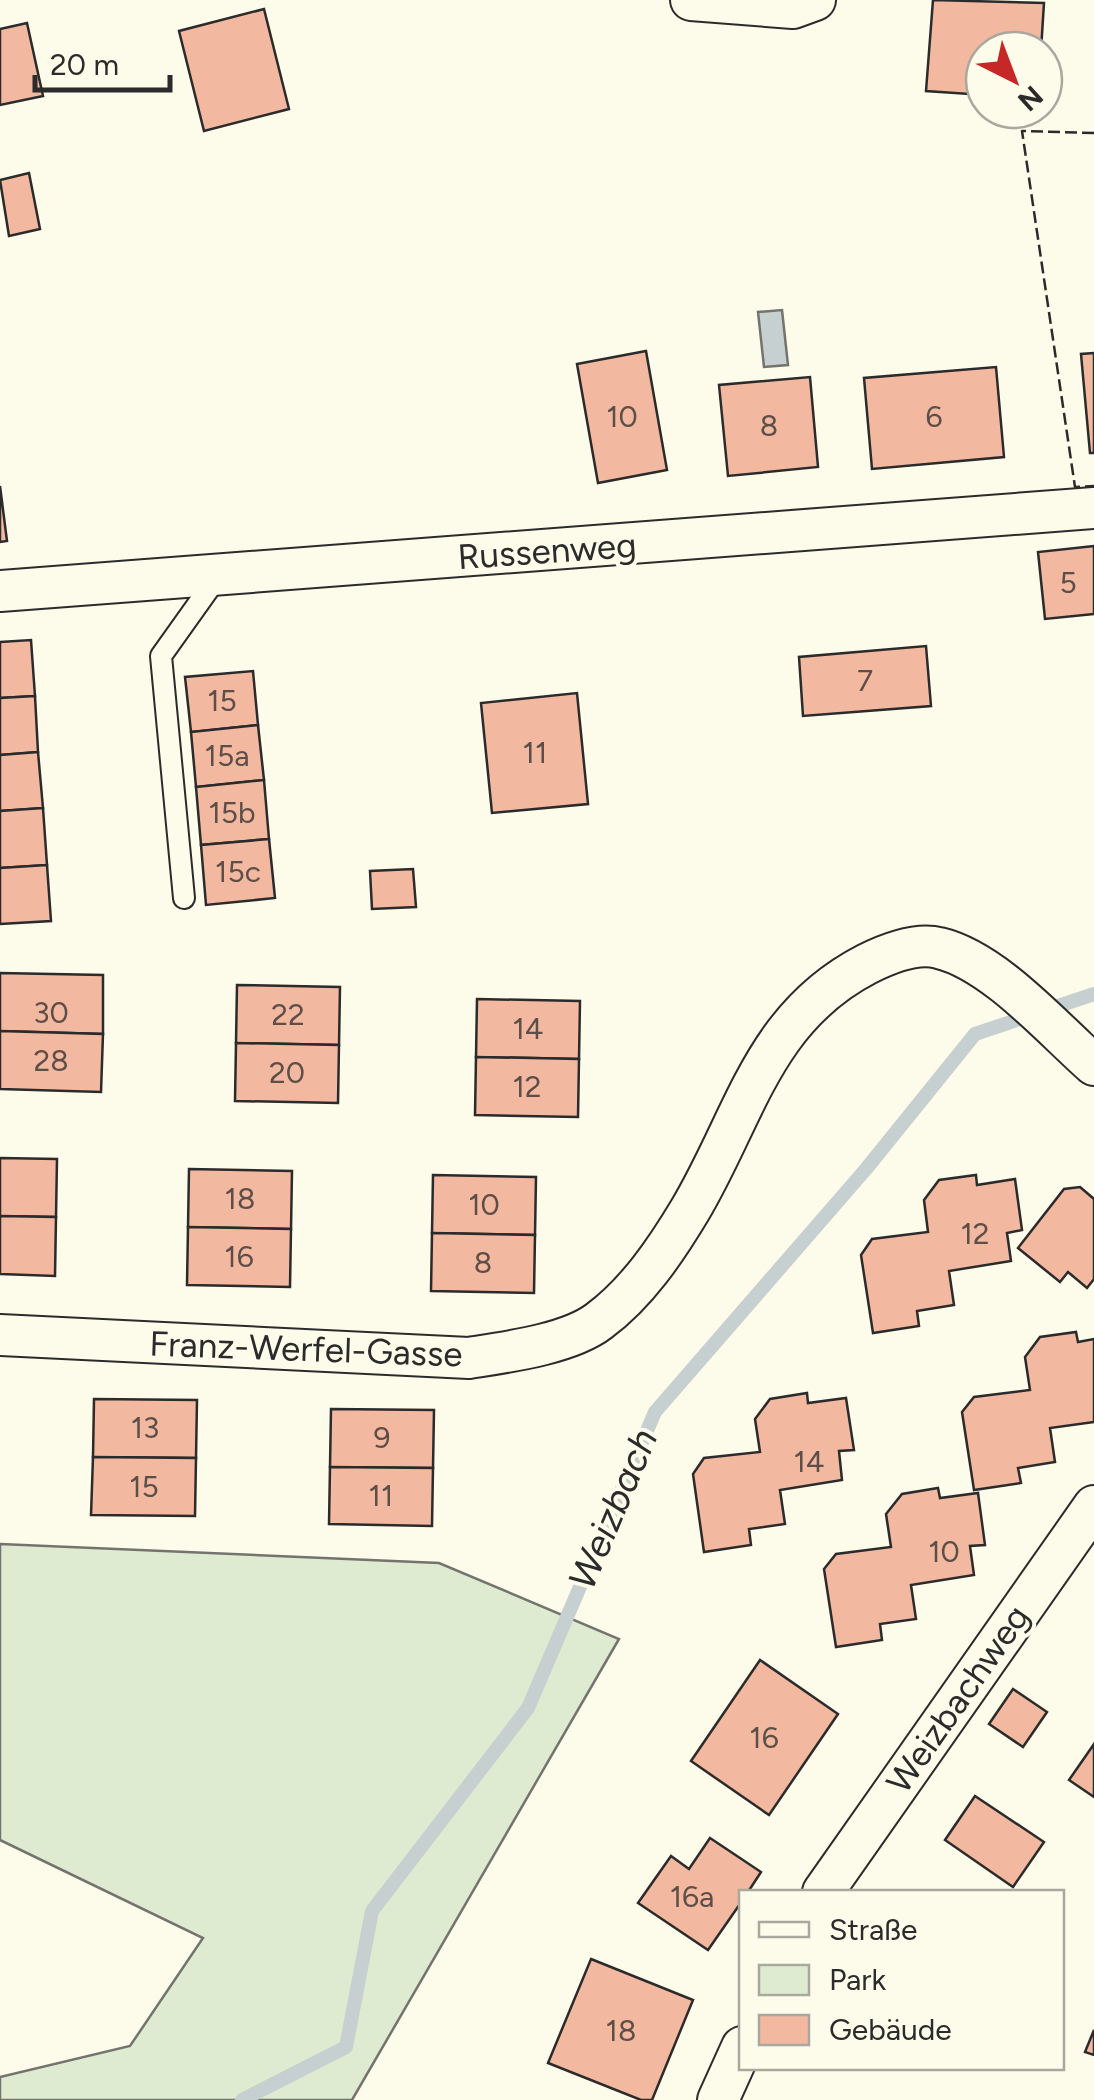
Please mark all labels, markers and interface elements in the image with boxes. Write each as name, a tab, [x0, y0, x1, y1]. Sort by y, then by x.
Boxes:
scale bar	[35, 30, 170, 92]
north arrow	[964, 30, 1064, 130]
text: 20 m	[50, 46, 119, 83]
text: N	[1011, 79, 1050, 118]
house number: 10	[606, 398, 638, 435]
house number: 6	[926, 398, 943, 435]
house number: 8	[760, 407, 778, 444]
street label: Russenweg	[456, 524, 638, 578]
house number: 5	[1059, 564, 1077, 601]
house number: 7	[857, 662, 873, 699]
house number: 15	[207, 682, 237, 719]
house number: 11	[523, 734, 547, 771]
house number: 15a	[205, 737, 249, 774]
house number: 15b	[208, 794, 256, 831]
house number: 15c	[215, 853, 261, 890]
house number: 30	[33, 994, 69, 1031]
house number: 22	[271, 996, 305, 1033]
house number: 14	[512, 1010, 544, 1047]
house number: 28	[33, 1042, 69, 1079]
house number: 20	[269, 1054, 305, 1091]
house number: 12	[512, 1068, 542, 1105]
house number: 18	[225, 1180, 255, 1217]
house number: 10	[468, 1186, 500, 1223]
house number: 12	[960, 1215, 990, 1252]
house number: 16	[224, 1238, 254, 1275]
house number: 8	[474, 1244, 492, 1281]
street label: Franz-Werfel-Gasse	[149, 1323, 463, 1375]
house number: 13	[131, 1409, 159, 1446]
house number: 9	[374, 1419, 390, 1456]
water label: Weizbach	[559, 1422, 667, 1596]
house number: 14	[793, 1443, 825, 1480]
house number: 15	[129, 1468, 159, 1505]
house number: 11	[369, 1477, 393, 1514]
house number: 10	[928, 1533, 960, 1570]
street label: Weizbachweg	[878, 1597, 1038, 1801]
house number: 16	[749, 1719, 779, 1756]
house number: 16a	[670, 1878, 714, 1915]
legend	[739, 1890, 1064, 2070]
text: Straße	[829, 1911, 918, 1948]
text: Park	[829, 1961, 887, 1998]
text: Gebäude	[829, 2011, 952, 2048]
house number: 18	[606, 2012, 636, 2049]

